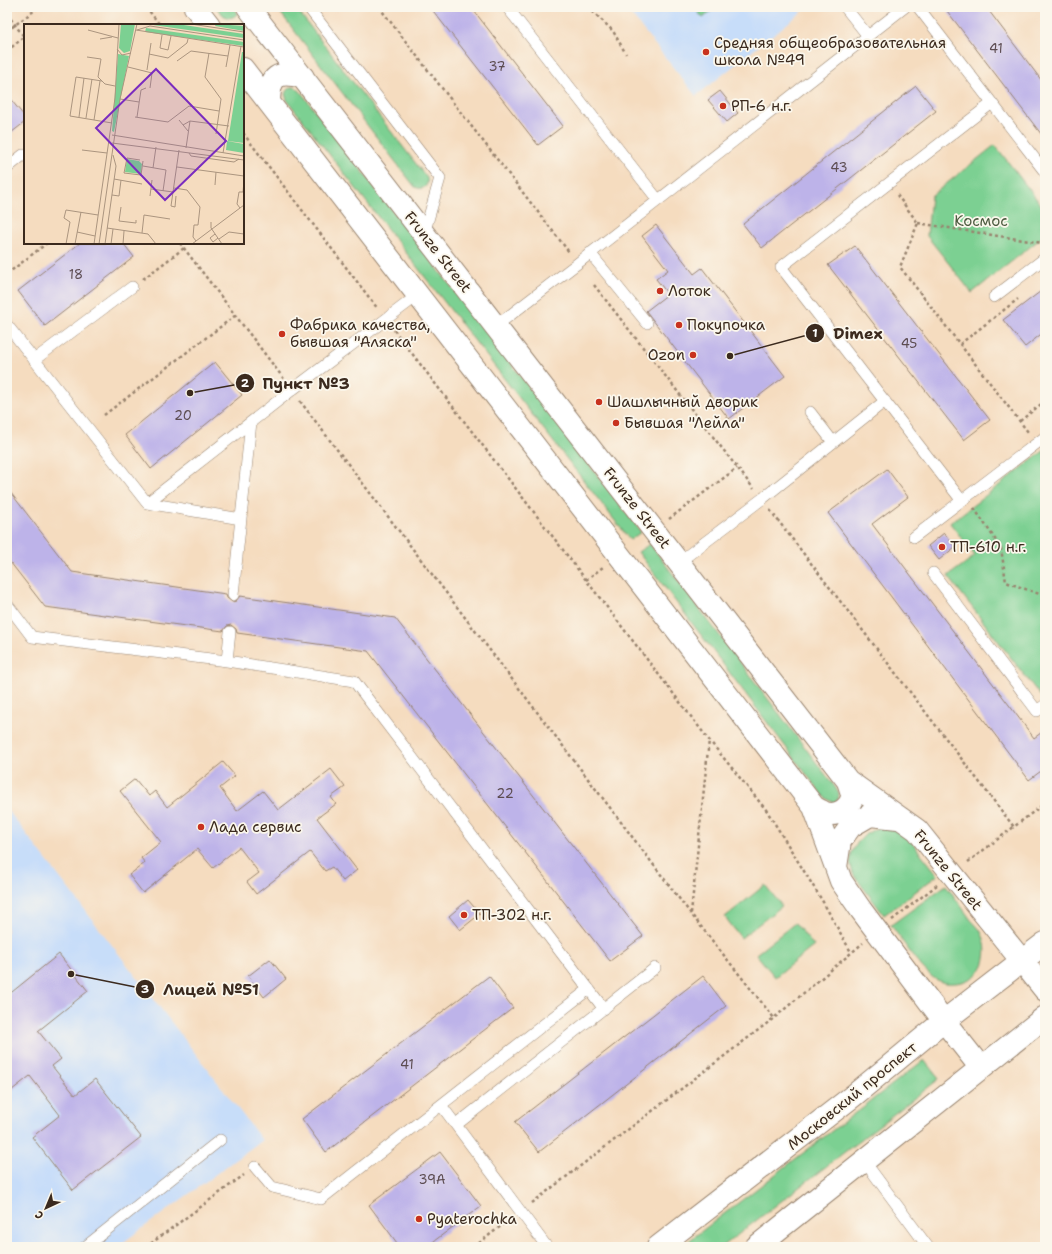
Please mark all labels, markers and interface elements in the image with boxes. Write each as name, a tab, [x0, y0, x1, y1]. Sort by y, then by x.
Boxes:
inset map	[24, 24, 244, 244]
place label: Средняя общеобразовательная школа №49	[714, 33, 946, 70]
house number: 41	[989, 40, 1003, 57]
marker: Средняя общеобразовательная школа №49	[701, 47, 711, 57]
house number: 37	[488, 58, 506, 75]
place label: РП-6 н.г.	[731, 96, 792, 116]
marker: РП-6 н.г.	[718, 101, 728, 111]
house number: 43	[830, 159, 848, 176]
street label: Frunze Street	[400, 207, 476, 297]
park label: Космос	[954, 211, 1008, 231]
house number: 18	[69, 266, 83, 283]
place label: Лоток	[668, 281, 711, 301]
marker: Лоток	[655, 286, 665, 296]
place label: Фабрика качества, бывшая "Аляска"	[290, 315, 430, 352]
place label: Покупочка	[687, 315, 766, 335]
callout: Dimex	[805, 319, 891, 347]
marker: Покупочка	[674, 320, 684, 330]
text: Dimex	[833, 323, 883, 344]
text: 1	[812, 325, 818, 341]
marker: Фабрика качества, бывшая "Аляска"	[277, 329, 287, 339]
house number: 45	[901, 335, 917, 352]
place label: Ozon	[648, 345, 685, 365]
marker: Ozon	[688, 350, 698, 360]
callout: Пункт №3	[235, 369, 358, 397]
text: Пункт №3	[262, 373, 350, 394]
text: 2	[241, 375, 250, 391]
place label: Шашлычный дворик	[607, 392, 758, 412]
marker: Шашлычный дворик	[594, 397, 604, 407]
house number: 20	[174, 407, 192, 424]
place label: Бывшая "Лейла"	[624, 413, 745, 433]
marker: Бывшая "Лейла"	[611, 418, 621, 428]
street label: Frunze Street	[599, 463, 675, 553]
place label: ТП-610 н.г.	[950, 537, 1027, 557]
marker: ТП-610 н.г.	[937, 542, 947, 552]
house number: 22	[496, 785, 514, 802]
place label: Лада сервис	[209, 817, 302, 837]
marker: Лада сервис	[196, 822, 206, 832]
street label: Frunze Street	[909, 826, 987, 914]
place label: ТП-302 н.г.	[472, 905, 552, 925]
marker: ТП-302 н.г.	[459, 910, 469, 920]
callout: Лицей №51	[135, 975, 267, 1003]
text: Лицей №51	[163, 979, 259, 1000]
text: 3	[141, 981, 149, 997]
street label: Московский проспект	[783, 1037, 921, 1155]
house number: 41	[400, 1056, 414, 1073]
house number: 39А	[419, 1171, 445, 1188]
north arrow	[26, 1188, 66, 1228]
text: С	[32, 1207, 47, 1223]
place label: Pyaterochka	[427, 1209, 518, 1229]
marker: Pyaterochka	[414, 1214, 424, 1224]

